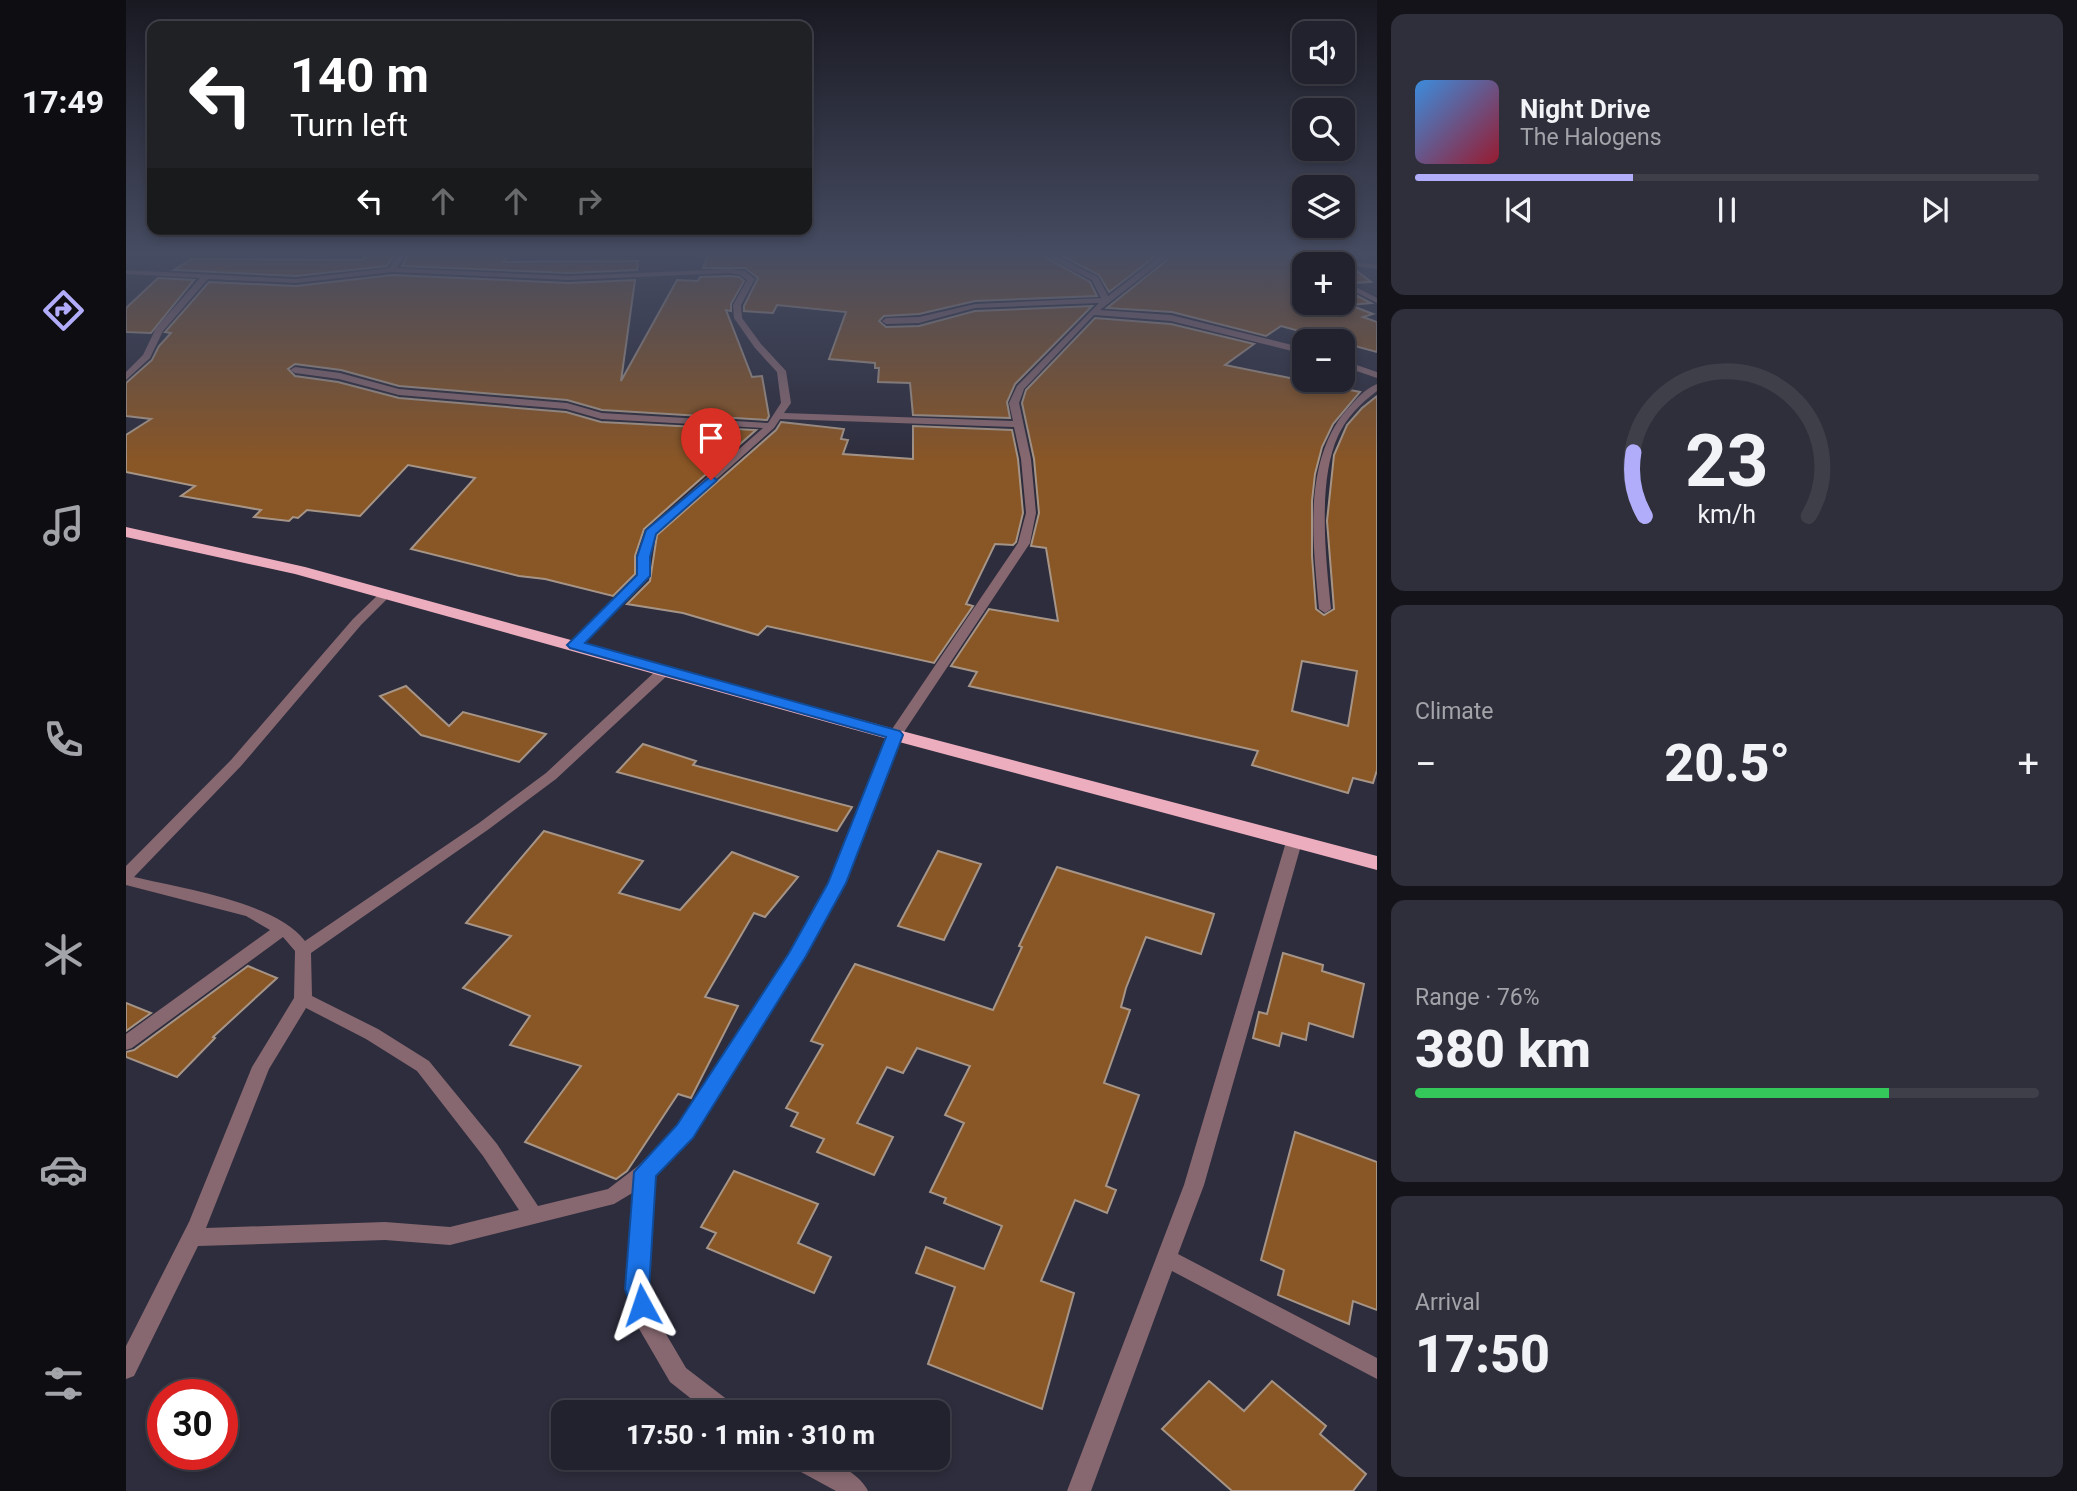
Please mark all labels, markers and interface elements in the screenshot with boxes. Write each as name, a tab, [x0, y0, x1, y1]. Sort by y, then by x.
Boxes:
map controls	[1292, 21, 1355, 392]
button: sound	[1292, 21, 1355, 84]
text: 140 m	[290, 47, 429, 104]
icon: left	[175, 49, 266, 140]
text: 17:49	[22, 83, 104, 121]
text: Night Drive	[1520, 94, 1650, 124]
button: search	[1292, 98, 1355, 161]
text: Turn left	[290, 106, 408, 144]
text: The Halogens	[1520, 124, 1662, 151]
button: layers	[1292, 175, 1355, 238]
icon: left	[351, 182, 389, 220]
icon: ahead	[424, 182, 462, 220]
icon: ahead	[497, 182, 535, 220]
icon: right	[570, 182, 608, 220]
icon: previous	[1500, 191, 1538, 229]
icon: pause	[1708, 191, 1746, 229]
icon: next	[1916, 191, 1954, 229]
button: +	[1292, 252, 1355, 315]
icon: directions	[39, 286, 88, 335]
button: −	[1292, 329, 1355, 392]
pin	[681, 408, 741, 480]
icon: arrive	[692, 419, 730, 457]
text: 23	[1685, 419, 1769, 505]
text: km/h	[1698, 500, 1756, 529]
icon: music	[39, 501, 88, 550]
text: Climate	[1415, 698, 1494, 725]
icon: phone	[39, 715, 88, 764]
text: 20.5°	[1664, 733, 1790, 794]
text: −	[1415, 742, 1437, 786]
text: +	[2017, 742, 2039, 786]
icon: climate	[39, 930, 88, 979]
text: Range · 76%	[1415, 984, 1540, 1011]
text: 380 km	[1415, 1019, 1591, 1080]
icon: car	[39, 1145, 88, 1194]
position arrow	[605, 1268, 679, 1342]
text: Arrival	[1415, 1289, 1480, 1316]
text: 17:50	[1415, 1324, 1550, 1385]
icon: filters	[39, 1359, 88, 1408]
speed limit sign: 30	[147, 1379, 238, 1470]
text: 17:50 · 1 min · 310 m	[626, 1420, 875, 1450]

